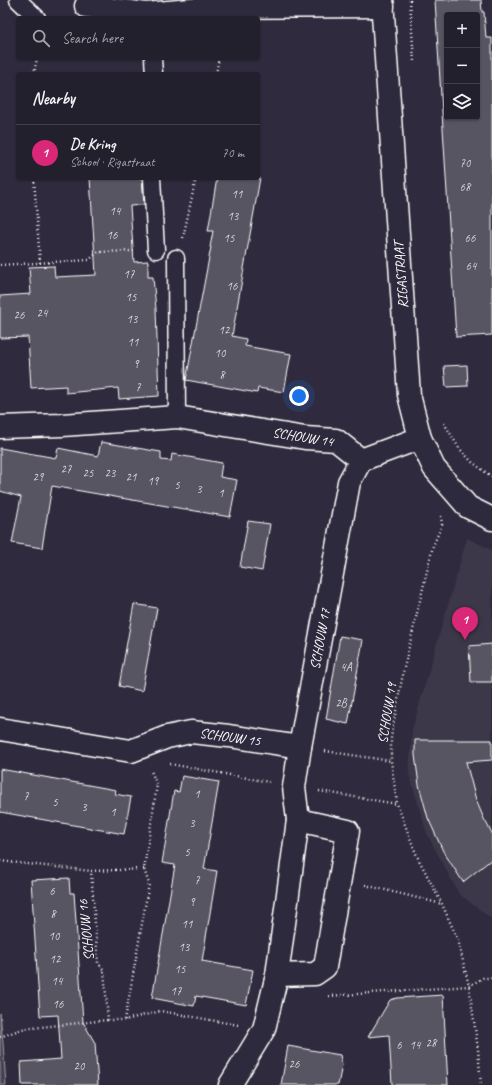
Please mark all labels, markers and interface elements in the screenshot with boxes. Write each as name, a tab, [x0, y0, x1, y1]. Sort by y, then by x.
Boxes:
map controls	[444, 12, 480, 120]
button: +	[444, 12, 480, 48]
search box	[16, 16, 260, 60]
icon: search	[30, 27, 52, 49]
text: Search here	[62, 29, 123, 48]
button: −	[444, 48, 480, 84]
button: layers	[444, 84, 480, 120]
text: Nearby	[32, 88, 75, 109]
text: De Kring	[70, 135, 116, 154]
text: 1	[42, 145, 48, 161]
text: 70 m	[222, 145, 244, 161]
text: School · Rigastraat	[70, 154, 155, 170]
house number: 70	[460, 155, 472, 171]
house number: 68	[460, 179, 472, 195]
house number: 11	[232, 186, 243, 202]
house number: 14	[110, 203, 122, 219]
house number: 13	[228, 208, 240, 224]
house number: 16	[107, 227, 118, 243]
house number: 15	[224, 230, 235, 246]
house number: 66	[465, 230, 476, 246]
street label: RIGASTRAAT	[390, 238, 412, 309]
house number: 64	[466, 258, 478, 274]
house number: 17	[124, 266, 135, 282]
house number: 16	[227, 278, 238, 294]
house number: 15	[126, 289, 137, 305]
house number: 24	[37, 305, 49, 321]
house number: 26	[14, 307, 25, 323]
house number: 13	[127, 311, 139, 327]
house number: 12	[219, 322, 231, 338]
house number: 11	[128, 334, 139, 350]
house number: 10	[215, 345, 227, 361]
house number: 9	[133, 356, 140, 372]
house number: 8	[219, 367, 226, 383]
house number: 7	[135, 379, 141, 395]
your location	[289, 386, 309, 406]
street label: SCHOUW 14	[271, 424, 336, 450]
house number: 27	[61, 461, 72, 477]
house number: 25	[83, 465, 94, 481]
house number: 23	[105, 465, 117, 481]
house number: 29	[33, 469, 45, 485]
house number: 21	[126, 469, 137, 485]
house number: 19	[148, 473, 160, 489]
house number: 5	[174, 477, 180, 493]
house number: 3	[196, 481, 203, 497]
house number: 1	[218, 485, 224, 501]
street label: SCHOUW 17	[306, 607, 334, 671]
pin: 1	[452, 607, 478, 640]
house number: 4A	[340, 659, 353, 675]
street label: SCHOUW 19	[374, 680, 400, 745]
house number: 2B	[335, 695, 348, 711]
street label: SCHOUW 15	[199, 724, 262, 750]
house number: 1	[194, 786, 200, 802]
house number: 7	[23, 788, 29, 804]
house number: 5	[52, 794, 58, 810]
house number: 3	[81, 799, 88, 815]
house number: 1	[110, 804, 116, 820]
house number: 3	[189, 815, 196, 831]
house number: 5	[184, 844, 190, 860]
house number: 7	[194, 872, 200, 888]
house number: 6	[49, 883, 55, 899]
house number: 9	[189, 894, 196, 910]
street label: SCHOUW 16	[74, 898, 98, 961]
house number: 8	[50, 906, 57, 922]
house number: 11	[182, 916, 193, 932]
house number: 10	[49, 928, 61, 944]
house number: 13	[179, 939, 191, 955]
house number: 12	[50, 951, 62, 967]
house number: 15	[175, 961, 186, 977]
house number: 14	[52, 973, 64, 989]
house number: 17	[171, 983, 182, 999]
house number: 16	[53, 996, 64, 1012]
house number: 28	[426, 1035, 438, 1051]
house number: 6	[396, 1037, 402, 1053]
house number: 14	[410, 1037, 422, 1053]
house number: 26	[289, 1056, 300, 1072]
house number: 20	[74, 1058, 86, 1074]

